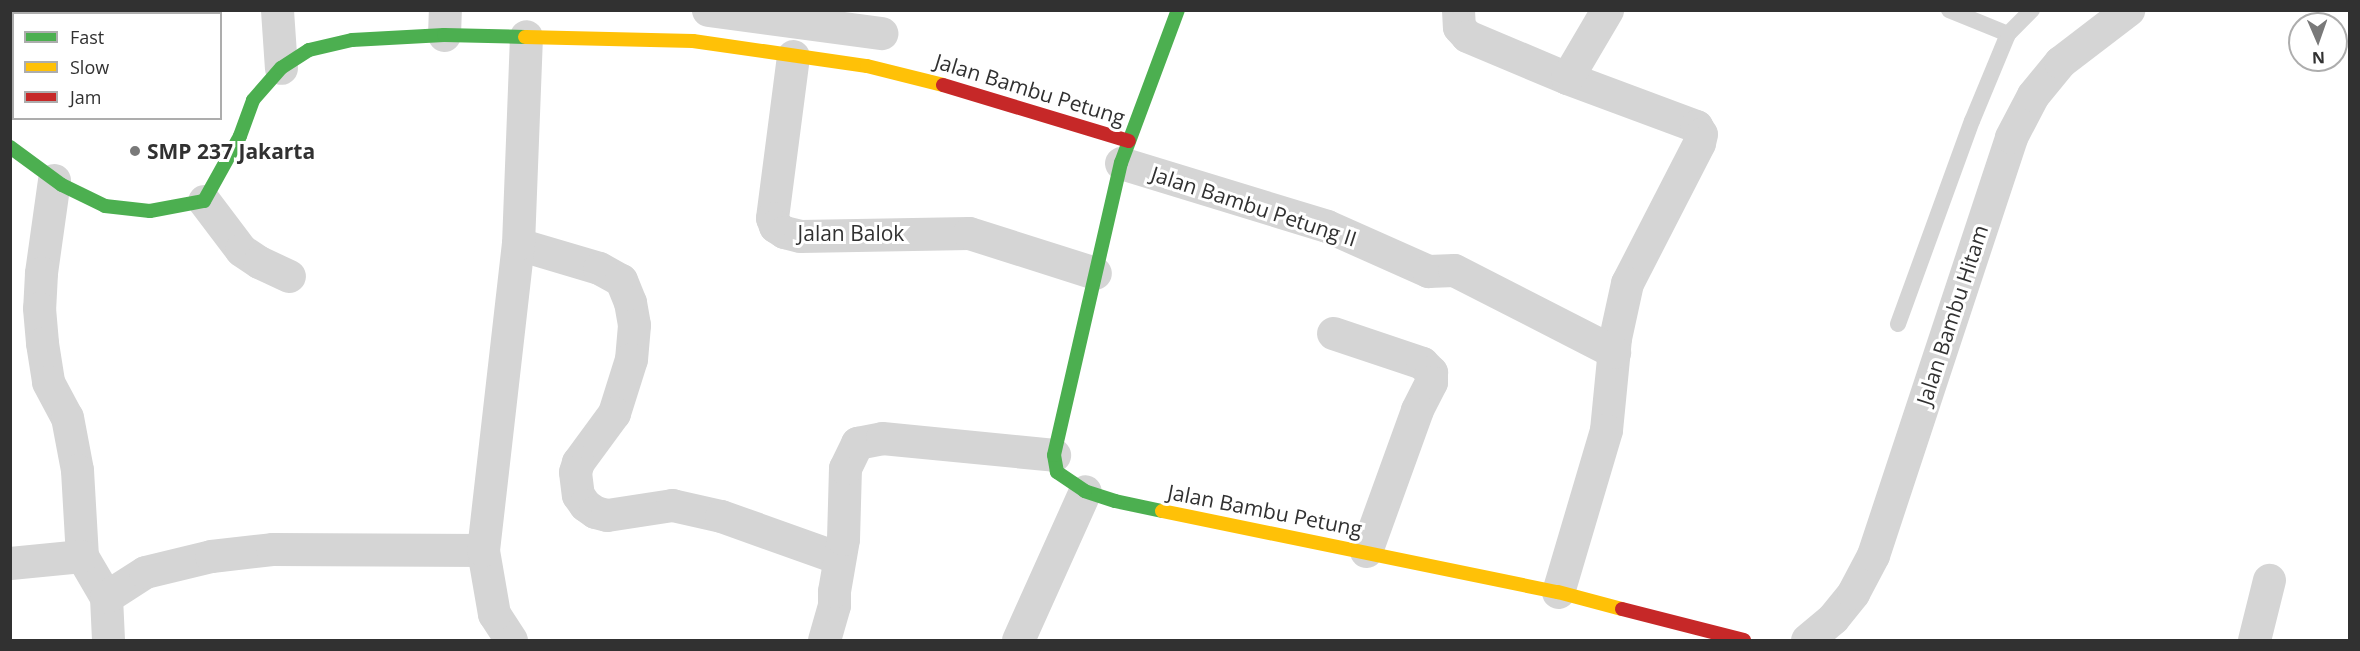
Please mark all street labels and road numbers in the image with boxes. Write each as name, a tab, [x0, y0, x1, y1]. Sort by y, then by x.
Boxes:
street label: Jalan Bambu Petung	[932, 48, 1128, 130]
street label: Jalan Bambu Petung II	[1148, 161, 1360, 251]
street label: Jalan Balok	[798, 220, 904, 246]
street label: Jalan Bambu Hitam	[1911, 222, 1993, 408]
street label: Jalan Bambu Petung	[1166, 479, 1364, 541]

